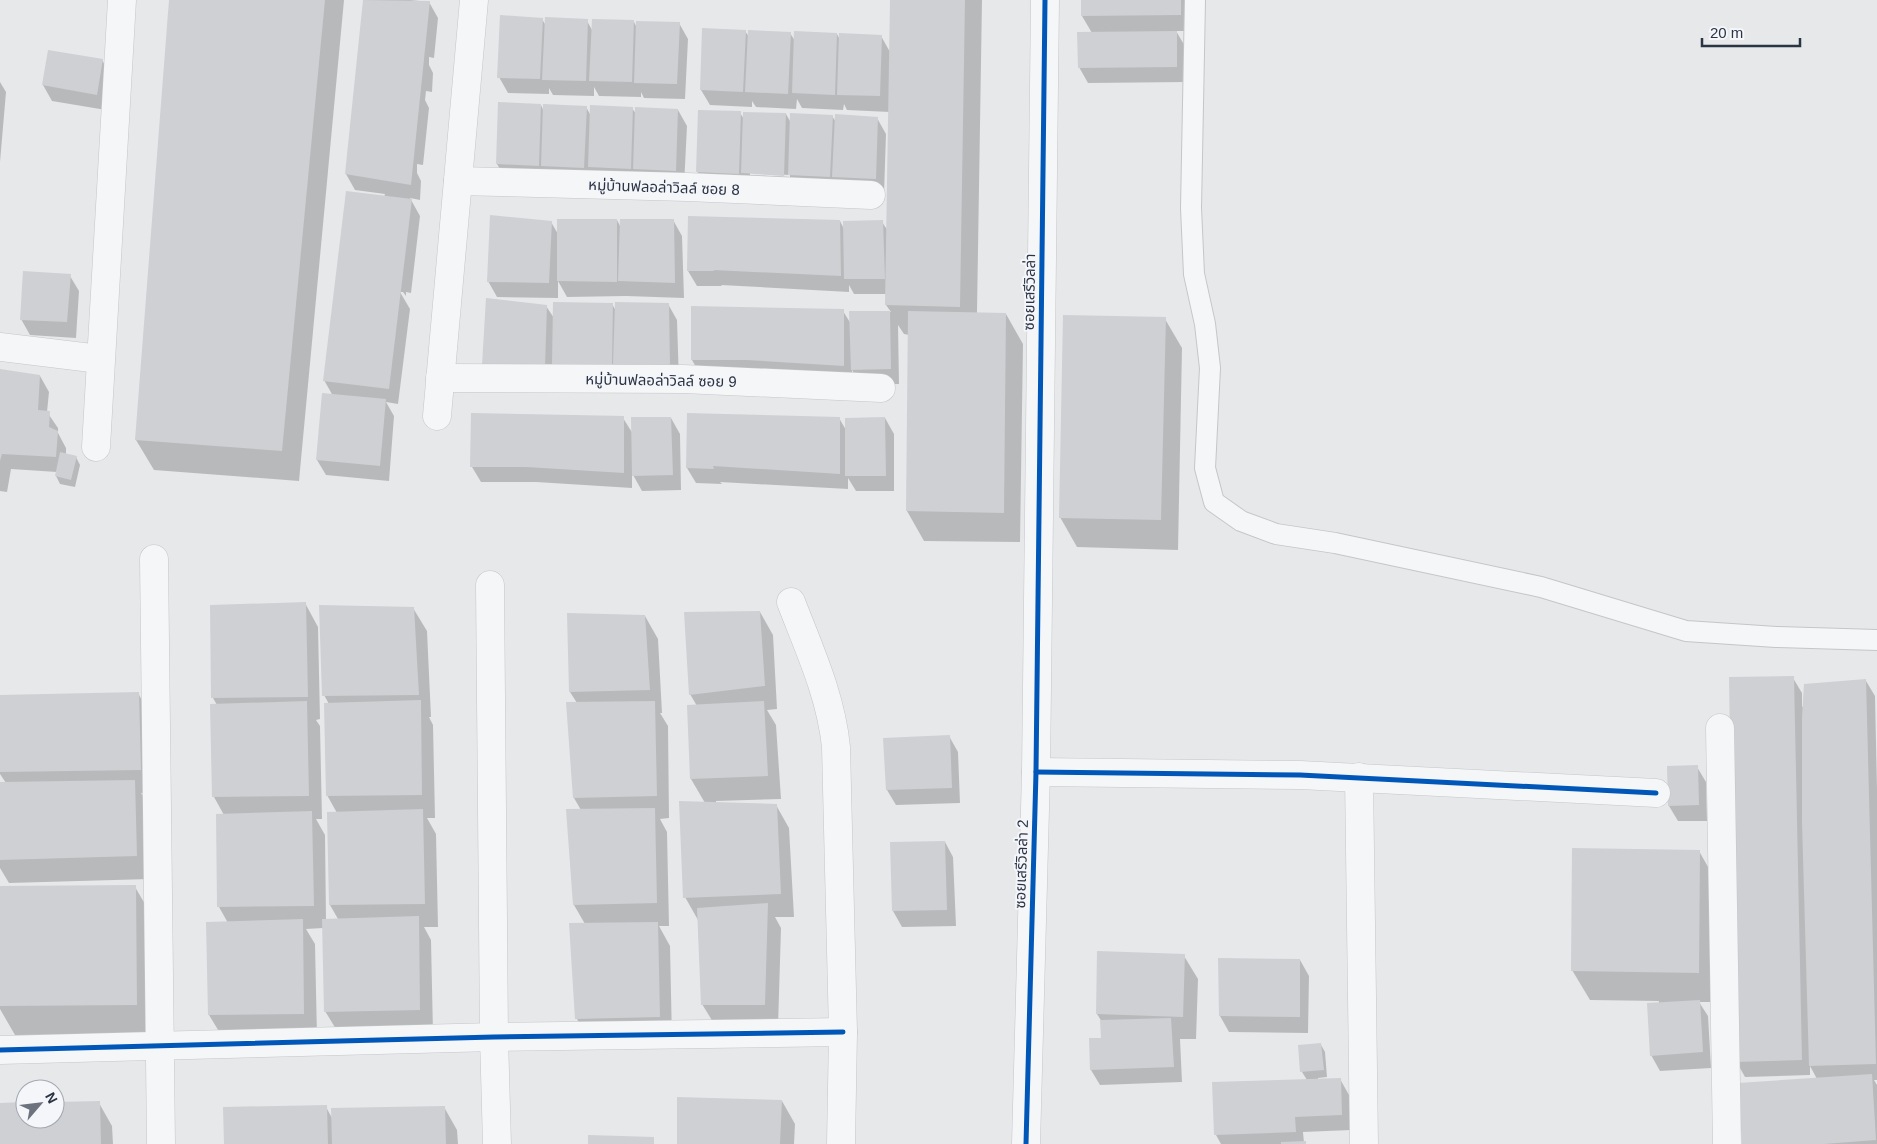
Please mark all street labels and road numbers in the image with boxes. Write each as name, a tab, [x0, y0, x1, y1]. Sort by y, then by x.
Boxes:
street label: หมู่บ้านฟลอล่าวิลล์ ซอย 8	[588, 176, 740, 199]
street label: ซอยเสรีวิลล่า	[1020, 254, 1038, 330]
street label: หมู่บ้านฟลอล่าวิลล์ ซอย 9	[585, 370, 737, 391]
street label: ซอยเสรีวิลล่า 2	[1011, 819, 1031, 909]

